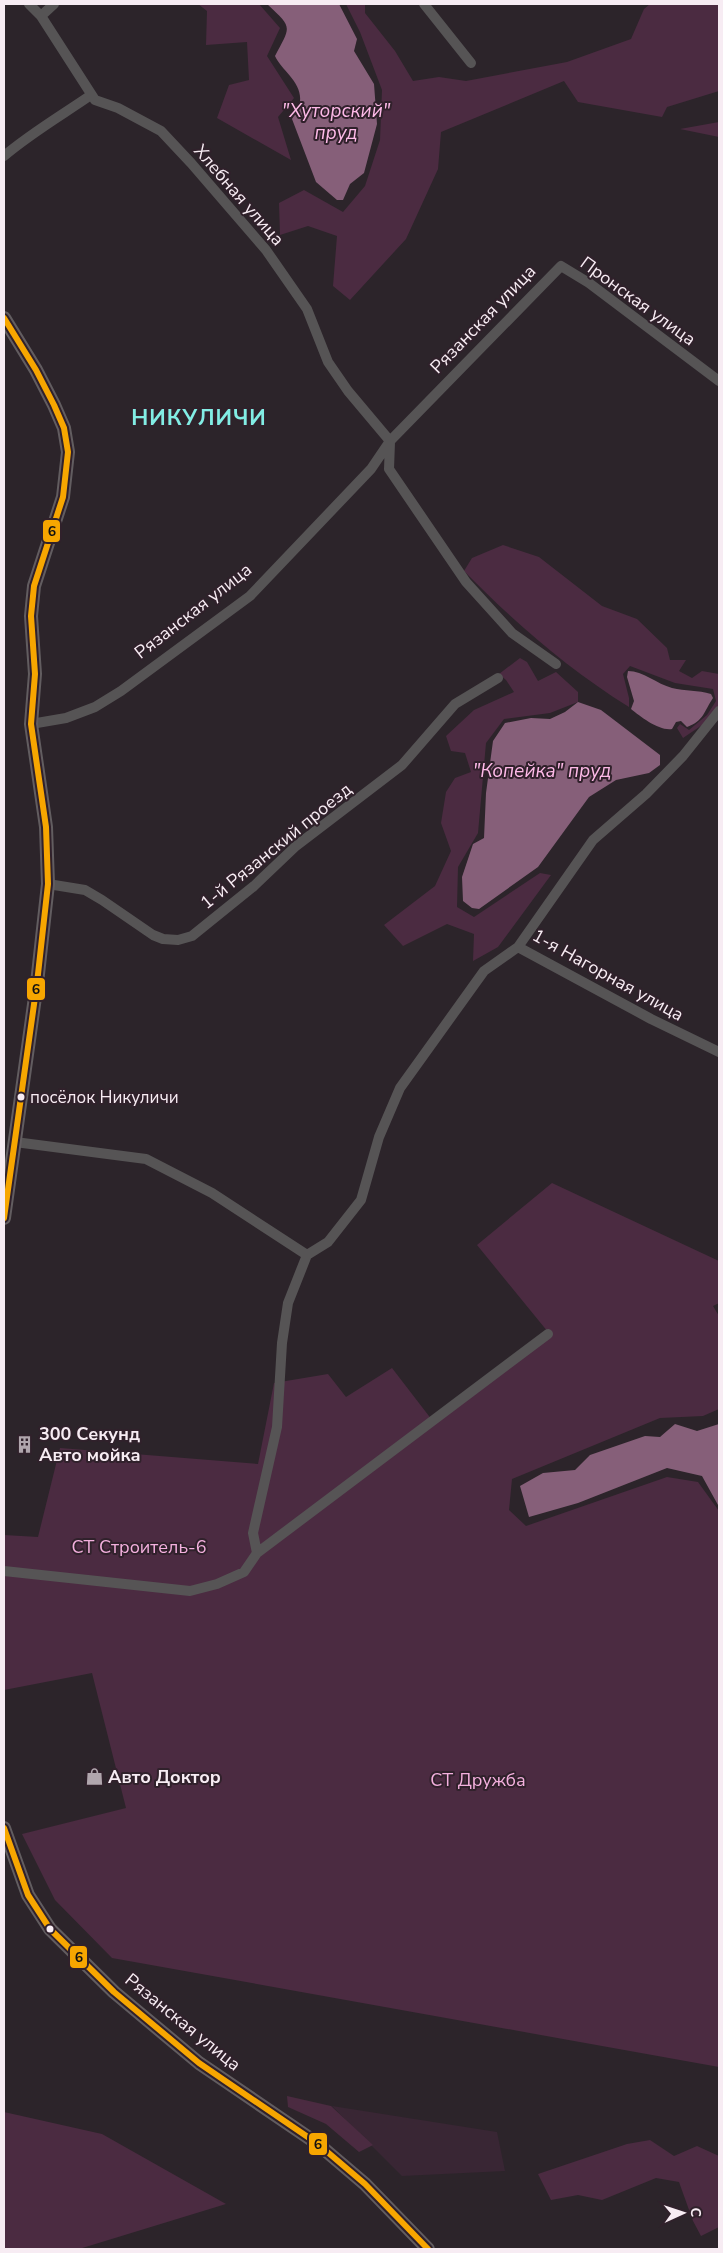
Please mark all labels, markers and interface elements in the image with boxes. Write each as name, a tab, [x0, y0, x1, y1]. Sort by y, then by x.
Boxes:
water label: "Хуторский" пруд	[282, 98, 391, 146]
street label: Хлебная улица	[188, 139, 290, 251]
street label: Пронская улица	[575, 251, 701, 351]
street label: Рязанская улица	[425, 259, 541, 379]
district label: НИКУЛИЧИ	[131, 403, 267, 433]
line badge: 6	[42, 519, 61, 543]
text: 6	[48, 522, 56, 541]
street label: Рязанская улица	[129, 558, 257, 664]
water label: "Копейка" пруд	[473, 758, 611, 784]
street label: 1-й Рязанский проезд	[195, 777, 357, 915]
street label: 1-я Нагорная улица	[528, 923, 688, 1027]
line badge: 6	[26, 977, 46, 1001]
text: 6	[32, 980, 40, 999]
place label: посёлок Никуличи	[30, 1086, 179, 1109]
marker: посёлок Никуличи	[16, 1092, 26, 1102]
place label: 300 Секунд Авто мойка	[39, 1422, 141, 1467]
building icon: 300 Секунд Авто мойка	[15, 1434, 35, 1454]
park label: СТ Строитель-6	[71, 1535, 207, 1559]
place label: Авто Доктор	[108, 1765, 221, 1789]
shop icon: Авто Доктор	[84, 1767, 104, 1787]
park label: СТ Дружба	[430, 1768, 526, 1792]
unlabelled marker	[45, 1924, 55, 1934]
line badge: 6	[69, 1945, 88, 1969]
text: 6	[75, 1948, 83, 1967]
street label: Рязанская улица	[120, 1968, 246, 2076]
line badge: 6	[308, 2132, 328, 2156]
text: 6	[314, 2135, 322, 2154]
north arrow	[658, 2188, 708, 2238]
text: С	[686, 2207, 705, 2218]

